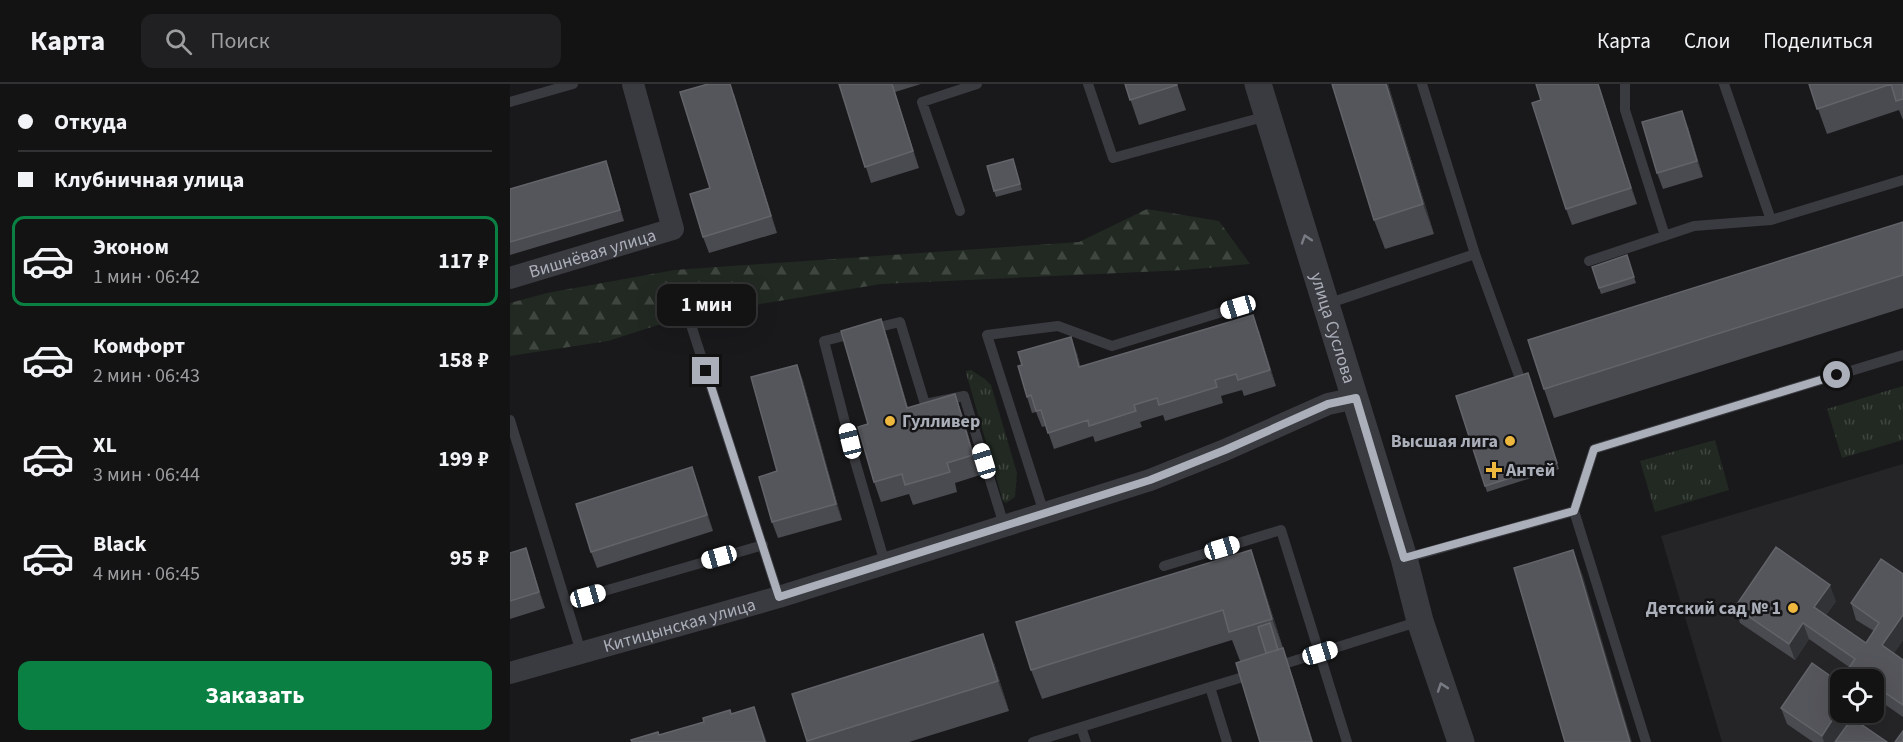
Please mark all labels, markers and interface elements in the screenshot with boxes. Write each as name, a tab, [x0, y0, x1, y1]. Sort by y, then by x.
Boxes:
search box	[141, 14, 561, 68]
text: Карта	[30, 21, 105, 61]
icon: search	[162, 25, 195, 58]
text: Поиск	[210, 25, 270, 57]
text: Карта	[1597, 26, 1651, 56]
text: Слои	[1684, 26, 1730, 56]
text: Поделиться	[1763, 26, 1873, 56]
text: Откуда	[54, 106, 127, 138]
text: Клубничная улица	[54, 164, 244, 196]
street label: Вишнёвая улица	[526, 223, 659, 285]
text: Эконом	[93, 231, 169, 263]
icon: car	[21, 234, 75, 288]
one-way arrow	[1301, 234, 1313, 245]
text: 117 ₽	[438, 245, 489, 277]
text: 1 мин · 06:42	[93, 263, 200, 291]
street label: улица Суслова	[1304, 269, 1361, 387]
callout: 1 мин	[656, 284, 756, 326]
text: 1 мин	[681, 291, 732, 319]
car	[1218, 293, 1258, 321]
text: Комфорт	[93, 330, 185, 362]
icon: car	[21, 333, 75, 387]
text: 158 ₽	[438, 344, 489, 376]
route end	[692, 357, 719, 384]
route start	[1823, 361, 1850, 388]
text: 2 мин · 06:43	[93, 362, 200, 390]
place label: Гулливер	[902, 409, 980, 434]
marker: Гулливер	[883, 414, 897, 428]
car	[837, 421, 863, 461]
text: XL	[93, 429, 117, 461]
place label: Высшая лига	[1391, 429, 1498, 454]
icon: car	[21, 432, 75, 486]
marker: Высшая лига	[1503, 434, 1517, 448]
car	[970, 441, 998, 481]
text: 199 ₽	[438, 443, 489, 475]
place label: Антей	[1505, 458, 1555, 483]
text: 3 мин · 06:44	[93, 461, 200, 489]
marker: Антей	[1487, 463, 1501, 477]
text: Black	[93, 528, 147, 560]
icon: car	[21, 531, 75, 585]
car	[1202, 534, 1242, 562]
text: 95 ₽	[450, 542, 489, 574]
car	[699, 543, 739, 571]
text: 4 мин · 06:45	[93, 560, 200, 588]
car	[568, 582, 608, 610]
street label: Китицынская улица	[600, 592, 759, 659]
place label: Детский сад № 1	[1646, 596, 1781, 621]
marker: Детский сад № 1	[1786, 601, 1800, 615]
car	[1300, 639, 1340, 667]
button: Заказать	[18, 661, 492, 730]
map controls	[1830, 669, 1884, 723]
button: locate	[1830, 669, 1884, 723]
one-way arrow	[1436, 682, 1449, 693]

